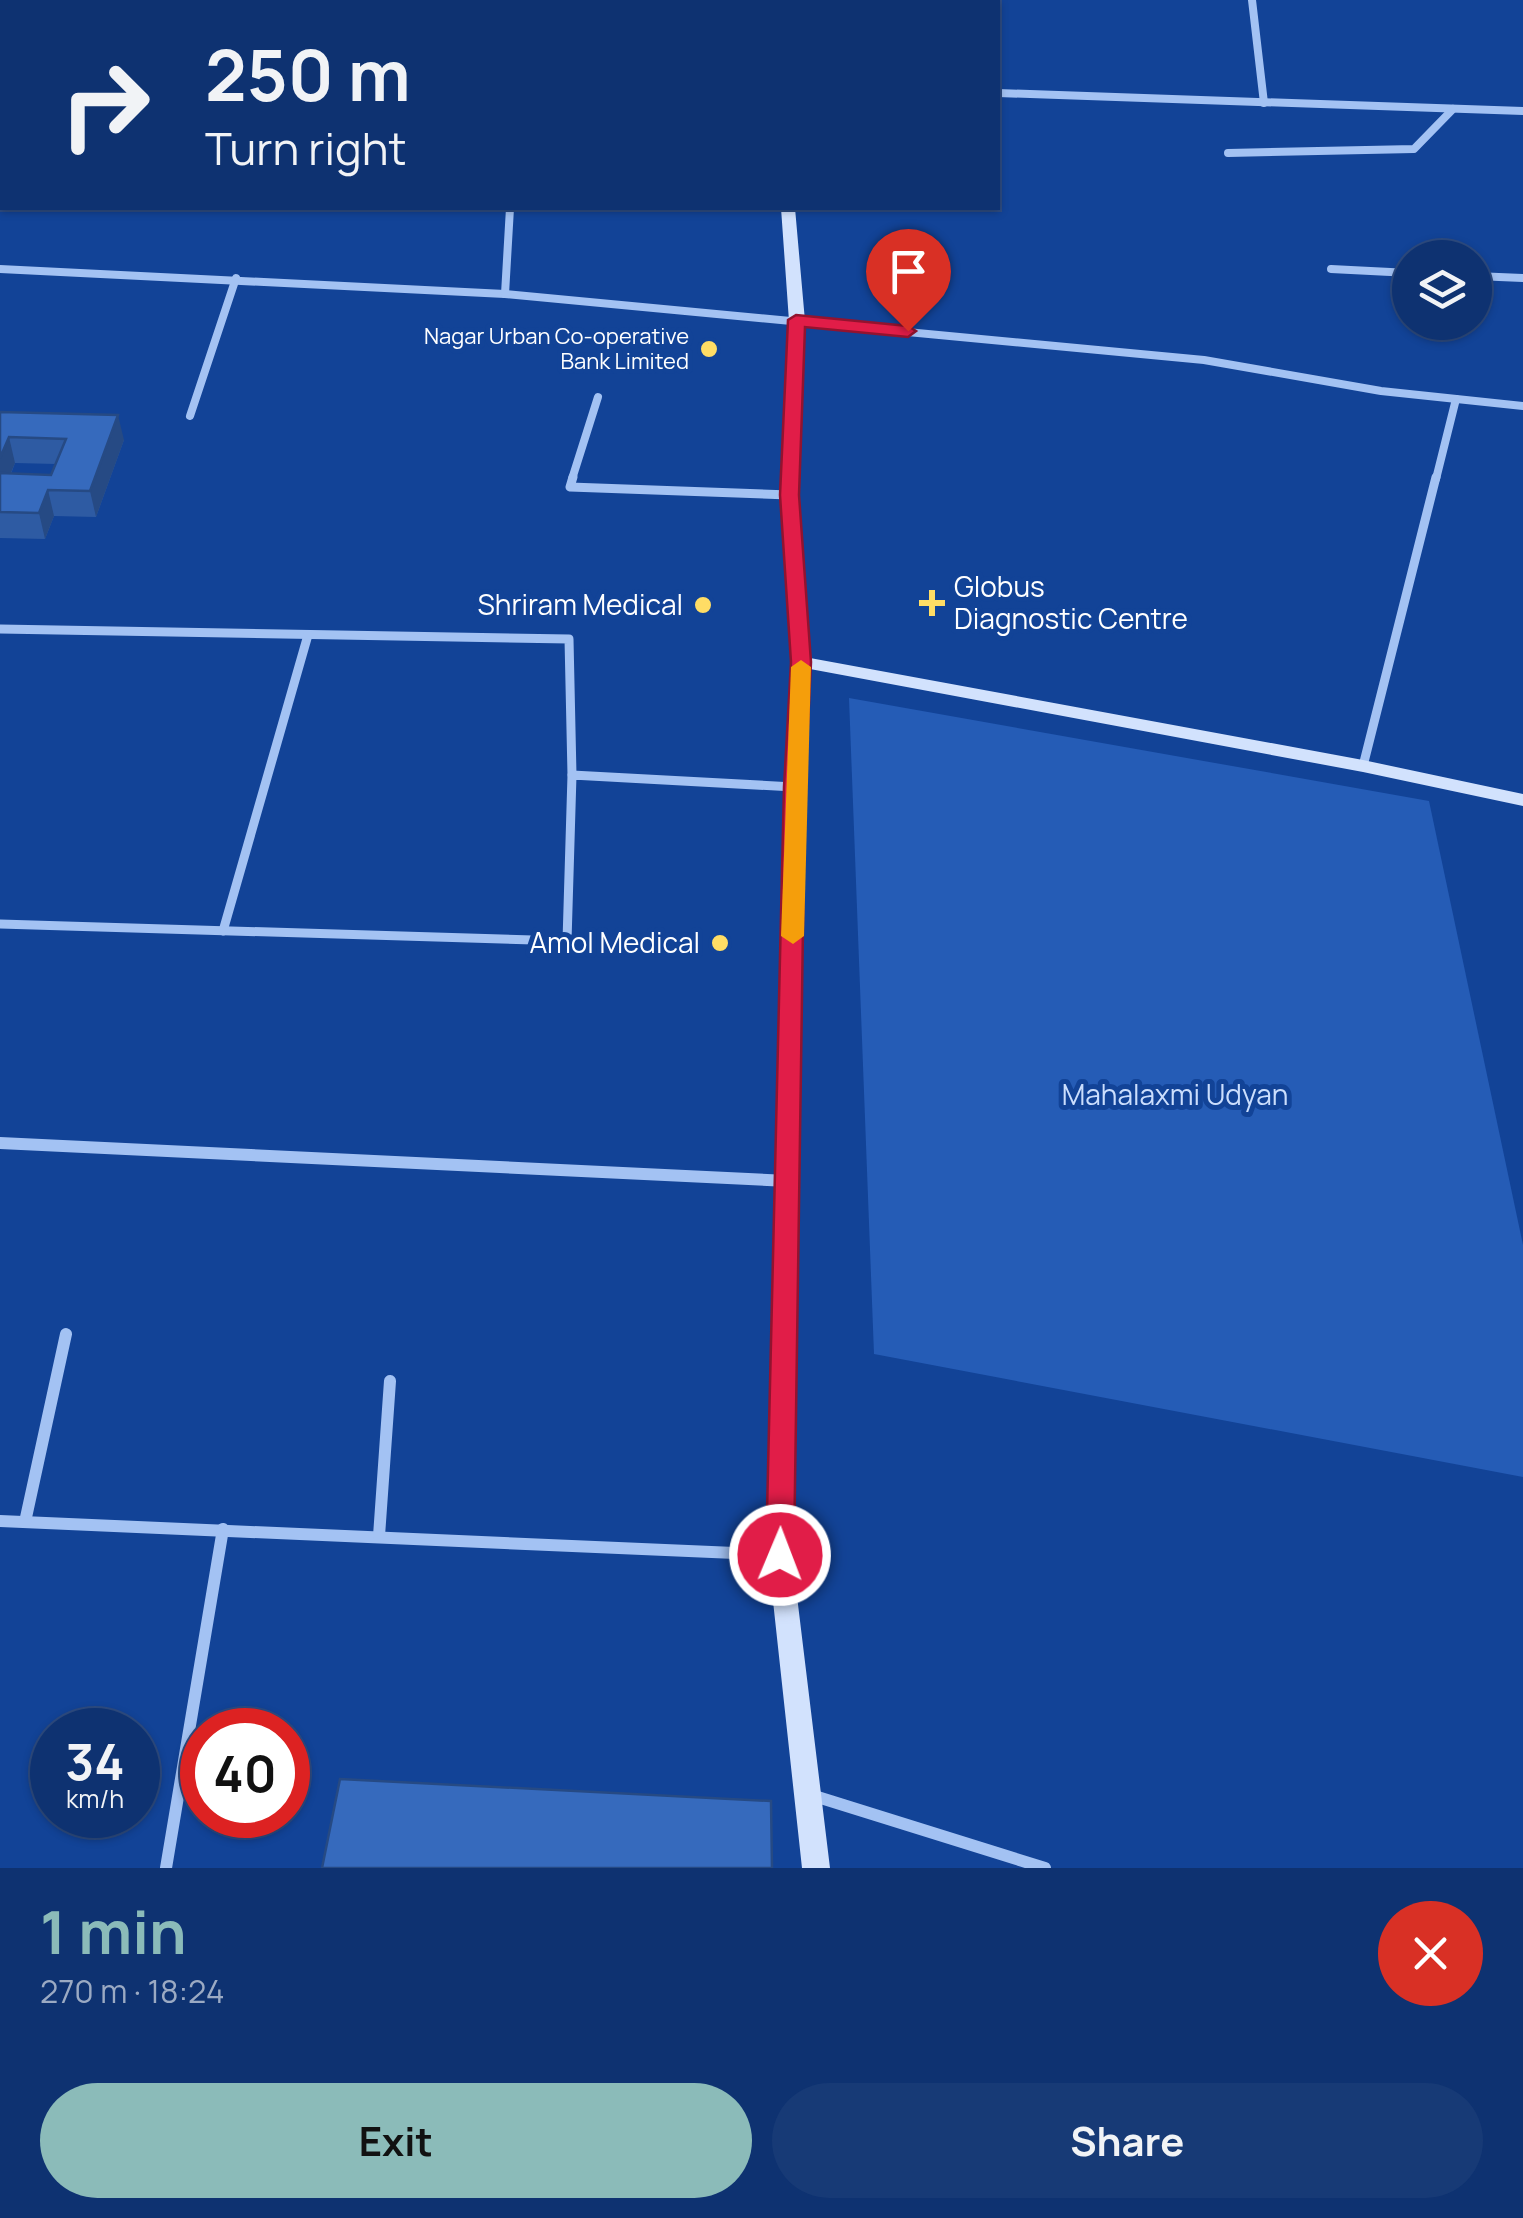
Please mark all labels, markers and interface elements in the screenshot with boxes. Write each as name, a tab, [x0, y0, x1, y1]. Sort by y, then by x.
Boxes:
text: 250 m	[205, 26, 411, 122]
icon: right	[40, 40, 170, 170]
text: Turn right	[205, 117, 406, 179]
pin	[866, 229, 951, 332]
map controls	[1392, 240, 1492, 340]
button: layers	[1392, 240, 1492, 340]
icon: arrive	[881, 244, 936, 299]
place label: Nagar Urban Co-operative Bank Limited	[424, 321, 689, 376]
marker: Nagar Urban Co-operative Bank Limited	[698, 338, 720, 360]
place label: Globus Diagnostic Centre	[954, 567, 1188, 637]
place label: Shriram Medical	[478, 585, 683, 623]
marker: Globus Diagnostic Centre	[919, 590, 945, 616]
marker: Shriram Medical	[692, 594, 714, 616]
place label: Amol Medical	[529, 923, 700, 961]
marker: Amol Medical	[709, 932, 731, 954]
park label: Mahalaxmi Udyan	[1062, 1075, 1288, 1113]
position arrow	[728, 1503, 832, 1607]
speed limit sign: 40	[180, 1708, 310, 1838]
text: 34	[65, 1727, 125, 1795]
text: km/h	[66, 1781, 124, 1816]
text: 1 min	[40, 1890, 187, 1972]
button: close	[1378, 1901, 1483, 2006]
text: 270 m · 18:24	[40, 1969, 225, 2013]
button: Exit	[40, 2083, 752, 2198]
button: Share	[772, 2083, 1483, 2198]

